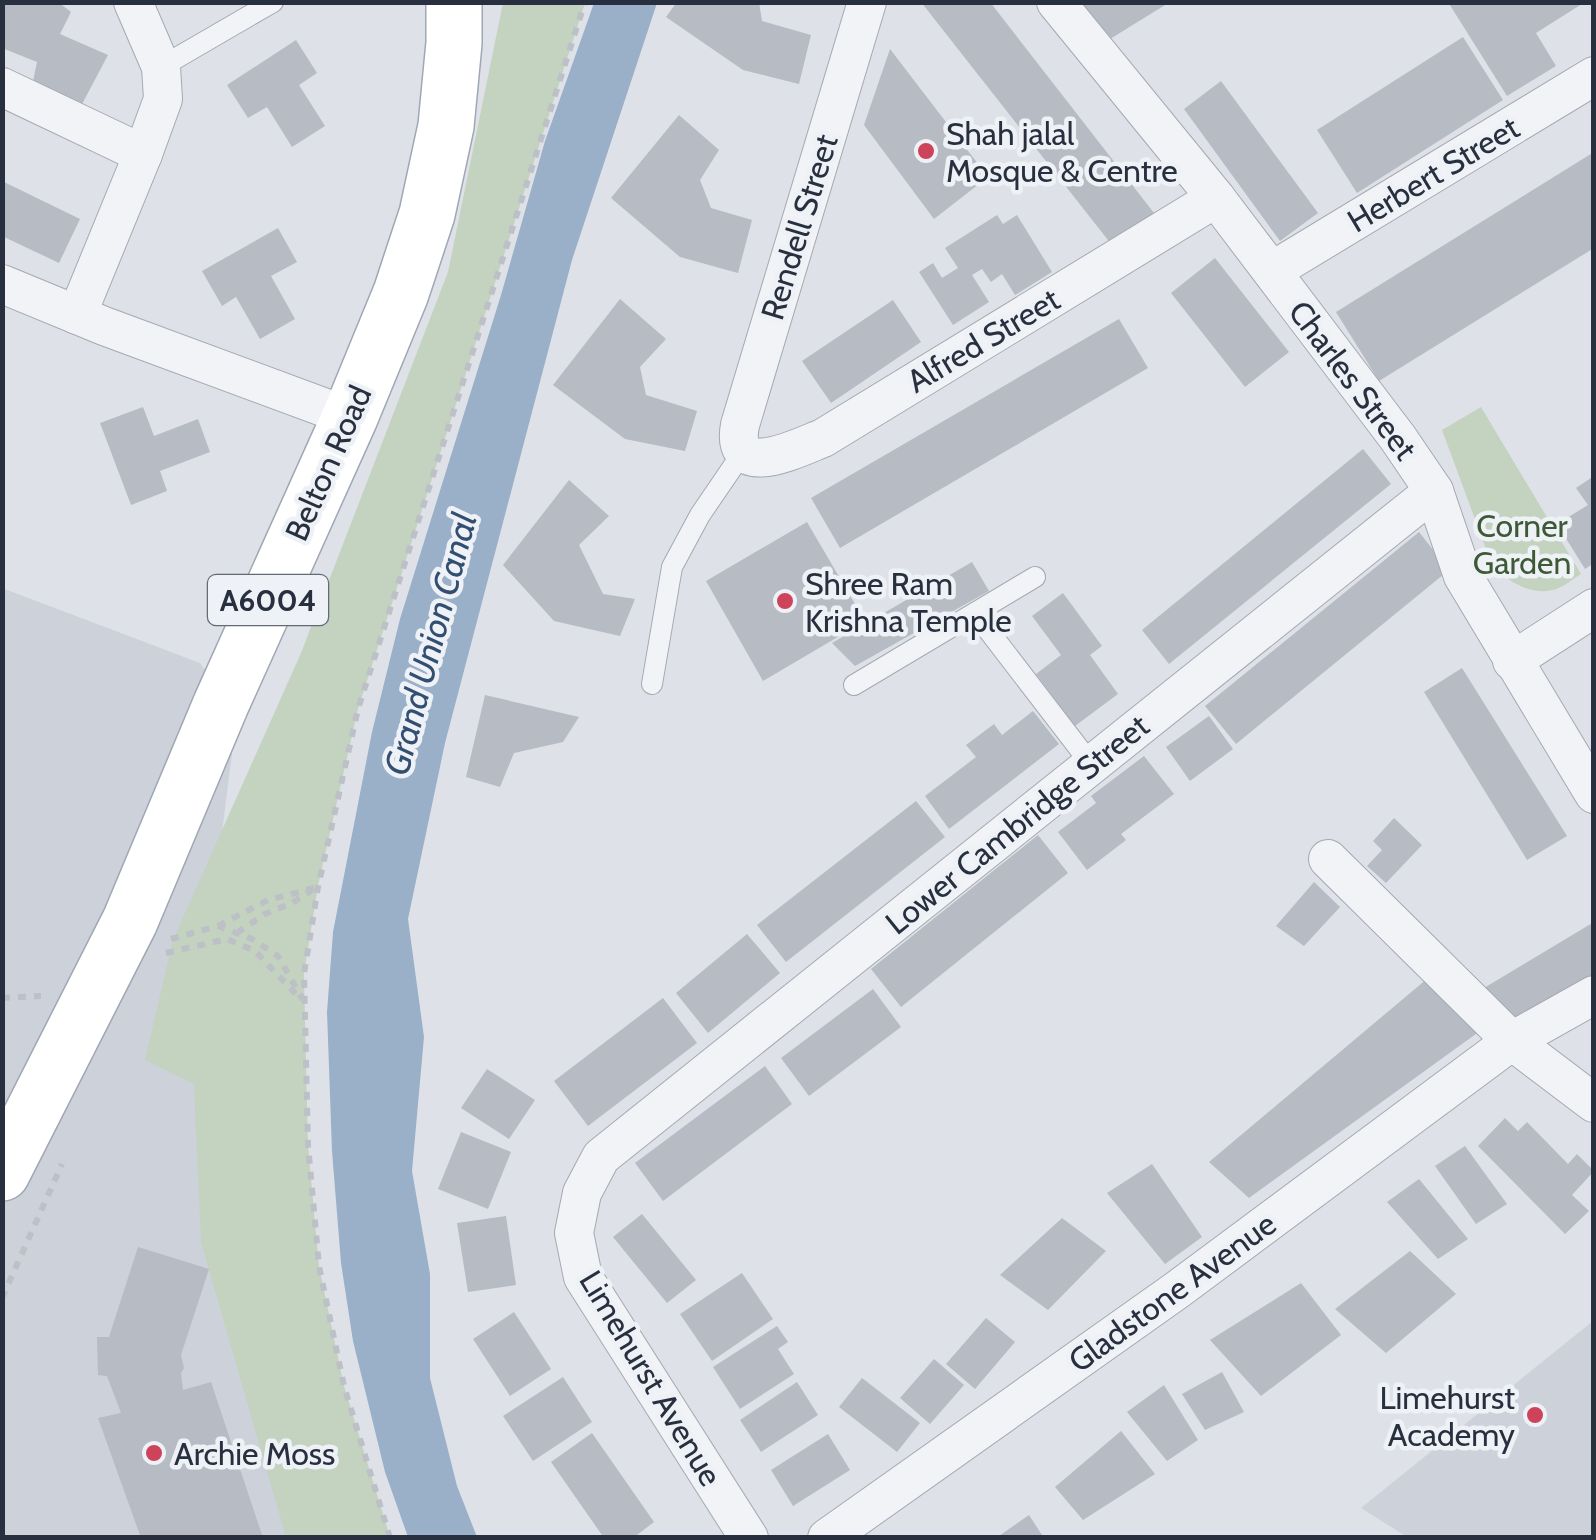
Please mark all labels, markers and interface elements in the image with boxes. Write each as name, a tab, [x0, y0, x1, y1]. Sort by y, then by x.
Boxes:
street label: Herbert Street	[1340, 107, 1526, 240]
place label: Shah jalal Mosque & Centre	[946, 114, 1178, 190]
street label: Rendell Street	[752, 129, 846, 324]
marker: Shah jalal Mosque & Centre	[915, 140, 937, 162]
street label: Alfred Street	[900, 279, 1066, 401]
street label: Charles Street	[1281, 293, 1426, 467]
street label: Belton Road	[276, 379, 380, 547]
park label: Corner Garden	[1473, 506, 1571, 582]
water label: Grand Union Canal	[374, 507, 486, 780]
place label: Shree Ram Krishna Temple	[805, 564, 1012, 640]
road number: A6004	[208, 575, 328, 625]
marker: Shree Ram Krishna Temple	[774, 590, 796, 612]
street label: Lower Cambridge Street	[878, 706, 1157, 942]
street label: Gladstone Avenue	[1061, 1204, 1283, 1380]
street label: Limehurst Avenue	[571, 1263, 731, 1493]
place label: Limehurst Academy	[1379, 1378, 1515, 1454]
marker: Limehurst Academy	[1524, 1404, 1546, 1426]
place label: Archie Moss	[174, 1434, 335, 1473]
marker: Archie Moss	[143, 1442, 165, 1464]

